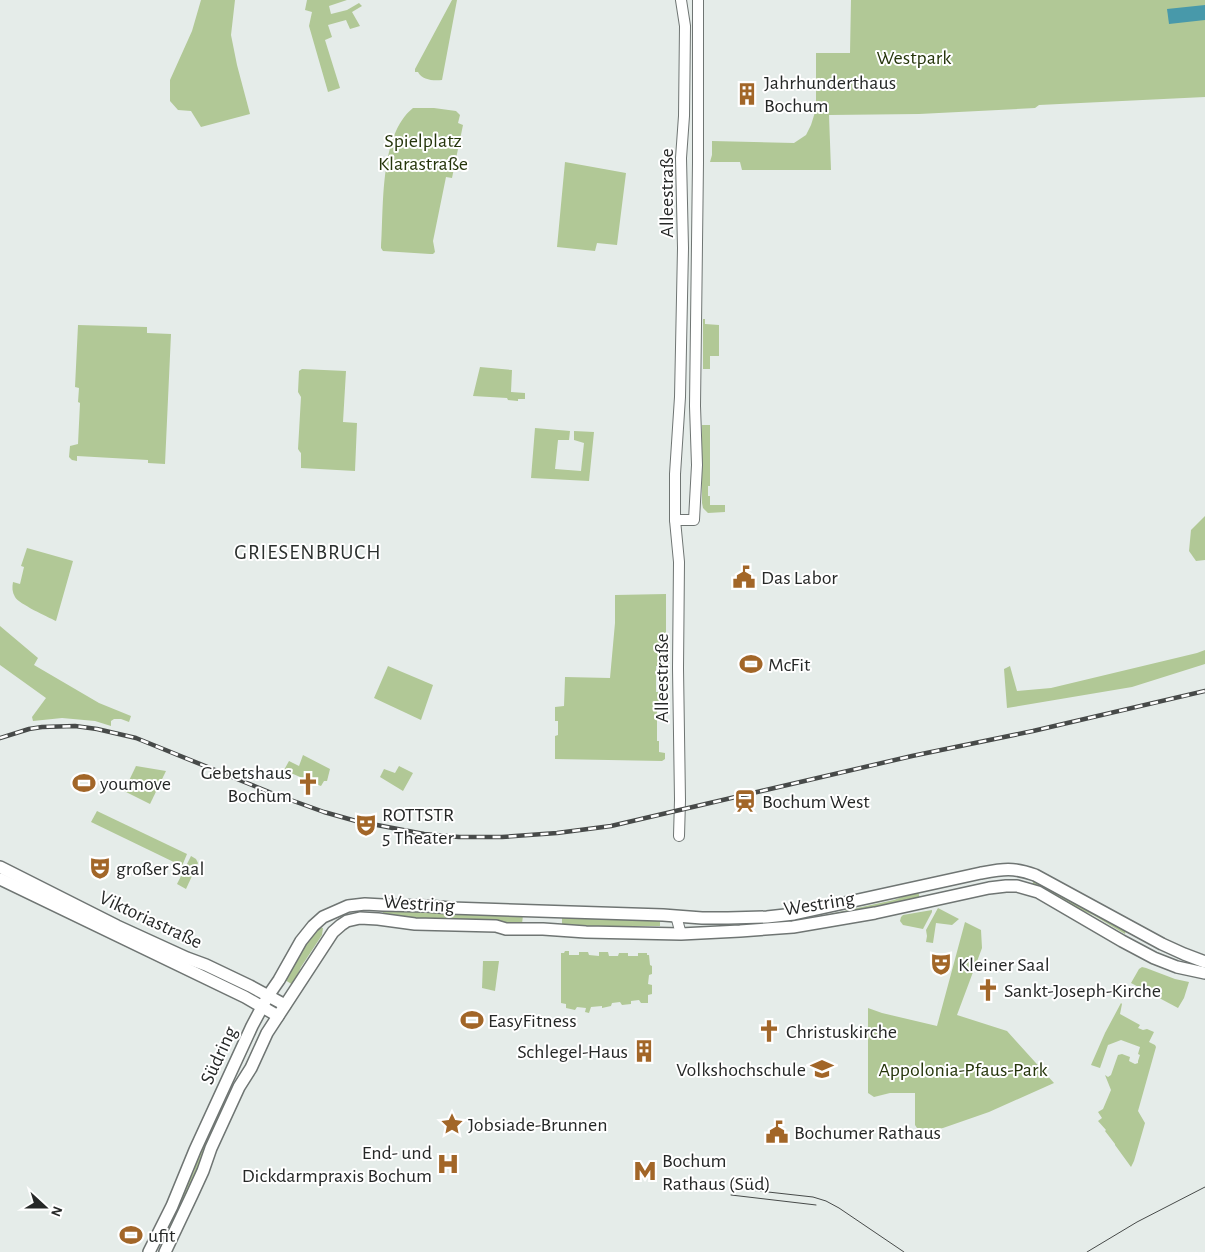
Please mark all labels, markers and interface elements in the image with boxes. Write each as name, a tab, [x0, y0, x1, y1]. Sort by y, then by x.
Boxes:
park label: Westpark	[877, 48, 951, 68]
place label: Jahrhunderthaus Bochum	[764, 73, 896, 116]
building icon: Jahrhunderthaus Bochum	[734, 81, 760, 107]
park label: Spielplatz Klarastraße	[378, 131, 468, 174]
street label: Alleestraße	[657, 148, 677, 238]
district label: GRIESENBRUCH	[234, 542, 382, 563]
public building icon: Das Labor	[731, 564, 757, 590]
place label: Das Labor	[761, 568, 838, 588]
street label: Alleestraße	[652, 633, 672, 723]
sports icon: McFit	[738, 651, 764, 677]
place label: McFit	[768, 655, 811, 675]
place label: Gebetshaus Bochum	[201, 763, 292, 806]
sports icon: youmove	[71, 770, 97, 796]
church icon: Gebetshaus Bochum	[295, 771, 321, 797]
place label: youmove	[99, 774, 171, 794]
station icon: Bochum West	[732, 788, 758, 814]
place label: Bochum West	[762, 792, 870, 812]
place label: ROTTSTR 5 Theater	[382, 805, 454, 848]
theatre icon: ROTTSTR 5 Theater	[353, 812, 379, 838]
theatre icon: großer Saal	[87, 855, 113, 881]
place label: großer Saal	[116, 859, 204, 879]
street label: Viktoriastraße	[96, 887, 205, 952]
street label: Westring	[782, 888, 856, 919]
street label: Westring	[383, 892, 455, 916]
theatre icon: Kleiner Saal	[928, 951, 954, 977]
place label: Kleiner Saal	[958, 955, 1050, 975]
church icon: Sankt-Joseph-Kirche	[975, 977, 1001, 1003]
place label: Sankt-Joseph-Kirche	[1004, 981, 1161, 1001]
sports icon: EasyFitness	[459, 1007, 485, 1033]
place label: EasyFitness	[488, 1011, 577, 1031]
church icon: Christuskirche	[756, 1018, 782, 1044]
place label: Christuskirche	[786, 1022, 897, 1042]
street label: Südring	[197, 1023, 241, 1087]
building icon: Schlegel-Haus	[631, 1038, 657, 1064]
place label: Schlegel-Haus	[517, 1042, 628, 1062]
school or university icon: Volkshochschule	[809, 1056, 835, 1082]
place label: Volkshochschule	[676, 1060, 806, 1080]
park label: Appolonia-Pfaus-Park	[879, 1060, 1048, 1080]
place icon: Jobsiade-Brunnen	[439, 1111, 465, 1137]
place label: Jobsiade-Brunnen	[468, 1115, 607, 1135]
public building icon: Bochumer Rathaus	[764, 1119, 790, 1145]
place label: Bochumer Rathaus	[794, 1123, 941, 1143]
place label: End- und Dickdarmpraxis Bochum	[242, 1143, 432, 1186]
hospital icon: End- und Dickdarmpraxis Bochum	[435, 1151, 461, 1177]
place label: Bochum Rathaus (Süd)	[662, 1151, 771, 1194]
metro station icon: Bochum Rathaus (Süd)	[632, 1158, 658, 1184]
north arrow	[20, 1182, 70, 1232]
text: N	[48, 1204, 64, 1218]
sports icon: ufit	[118, 1222, 144, 1248]
place label: ufit	[148, 1226, 176, 1246]

